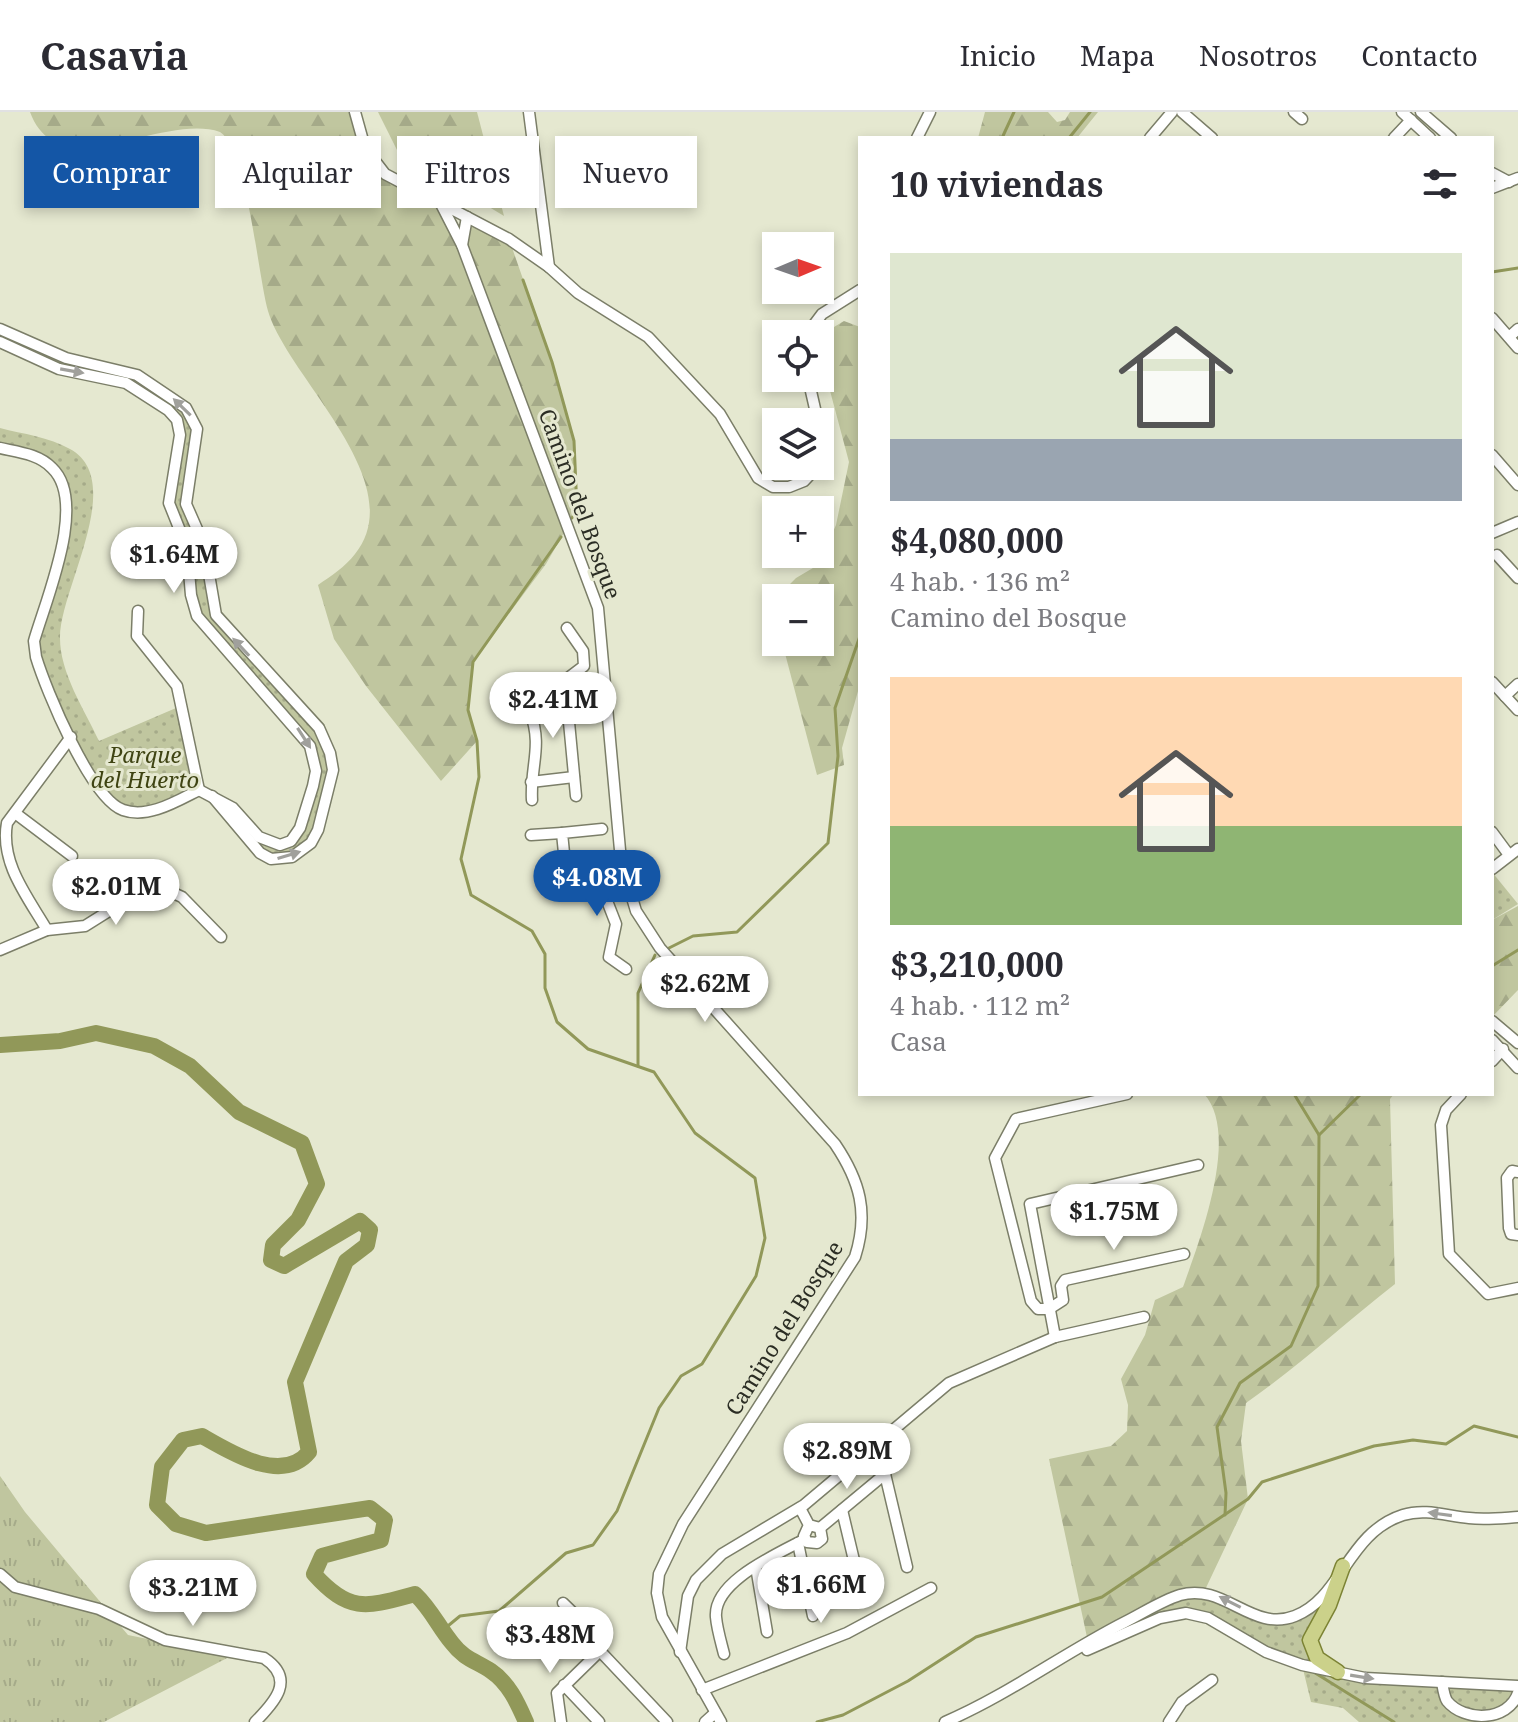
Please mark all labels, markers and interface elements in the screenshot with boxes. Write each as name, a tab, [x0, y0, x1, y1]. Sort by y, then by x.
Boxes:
text: Casavia	[40, 29, 189, 81]
text: Inicio	[960, 36, 1036, 74]
text: Mapa	[1080, 36, 1155, 74]
text: Nosotros	[1199, 36, 1317, 74]
text: Contacto	[1361, 36, 1478, 74]
chip: Comprar	[24, 136, 199, 208]
chip: Alquilar	[215, 136, 381, 208]
chip: Filtros	[397, 136, 539, 208]
chip: Nuevo	[555, 136, 697, 208]
text: 10 viviendas	[890, 161, 1103, 207]
icon: filters	[1418, 162, 1462, 206]
north arrow	[762, 232, 834, 304]
map controls	[762, 232, 834, 656]
icon: home	[1104, 305, 1248, 449]
button: locate	[762, 320, 834, 392]
one-way arrow	[60, 366, 85, 378]
one-way arrow	[173, 398, 192, 417]
street label: Camino del Bosque	[533, 404, 629, 603]
button: layers	[762, 408, 834, 480]
button: +	[762, 496, 834, 568]
text: $4,080,000	[890, 517, 1064, 563]
pin: $1.64M	[109, 527, 239, 595]
text: $1.64M	[128, 535, 220, 571]
text: 4 hab. · 136 m²	[890, 563, 1070, 599]
button: −	[762, 584, 834, 656]
text: Camino del Bosque	[890, 599, 1127, 635]
one-way arrow	[233, 638, 251, 657]
pin: $2.41M	[488, 672, 618, 740]
text: $2.41M	[507, 680, 599, 716]
one-way arrow	[297, 728, 312, 749]
icon: home	[1104, 729, 1248, 873]
park label: Parque del Huerto	[91, 739, 199, 794]
one-way arrow	[277, 848, 301, 861]
pin: $4.08M	[532, 850, 662, 918]
text: $4.08M	[551, 858, 643, 894]
pin: $2.01M	[51, 859, 181, 927]
text: $2.01M	[70, 867, 162, 903]
text: $3,210,000	[890, 941, 1064, 987]
pin: $2.62M	[640, 956, 770, 1024]
text: $2.62M	[659, 964, 751, 1000]
text: 4 hab. · 112 m²	[890, 987, 1070, 1023]
text: Casa	[890, 1023, 947, 1059]
pin: $1.75M	[1049, 1184, 1179, 1252]
text: $1.75M	[1068, 1192, 1160, 1228]
street label: Camino del Bosque	[717, 1235, 849, 1420]
pin: $2.89M	[782, 1423, 912, 1491]
text: $2.89M	[801, 1431, 893, 1467]
one-way arrow	[1428, 1507, 1453, 1520]
pin: $1.66M	[756, 1557, 886, 1625]
pin: $3.21M	[128, 1560, 258, 1628]
text: $1.66M	[775, 1565, 867, 1601]
text: $3.21M	[147, 1568, 239, 1604]
one-way arrow	[1218, 1595, 1241, 1608]
pin: $3.48M	[485, 1607, 615, 1675]
text: $3.48M	[504, 1615, 596, 1651]
one-way arrow	[1350, 1671, 1375, 1683]

